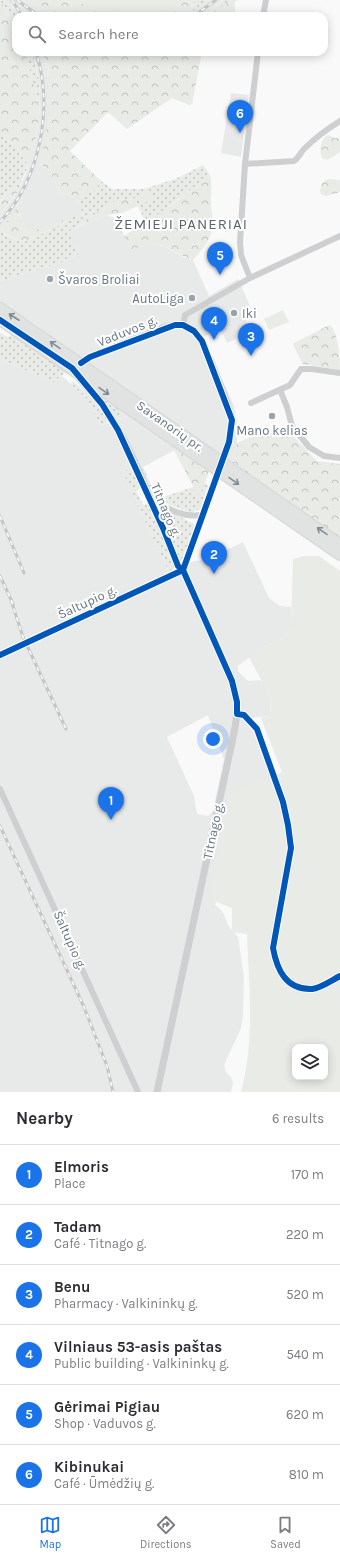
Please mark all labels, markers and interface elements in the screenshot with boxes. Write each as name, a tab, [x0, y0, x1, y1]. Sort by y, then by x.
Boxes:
search box	[12, 12, 328, 56]
icon: search	[26, 23, 48, 45]
text: Search here	[58, 25, 139, 43]
pin: 6	[227, 100, 253, 133]
district label: ŽEMIEJI PANERIAI	[114, 215, 248, 233]
pin: 5	[207, 242, 233, 275]
place label: Švaros Broliai	[58, 271, 140, 287]
marker: Švaros Broliai	[45, 274, 55, 284]
place label: AutoLiga	[132, 291, 184, 306]
marker: AutoLiga	[187, 293, 197, 303]
place label: Iki	[242, 306, 257, 321]
pin: 4	[201, 307, 227, 340]
marker: Iki	[229, 308, 239, 318]
street label: Vaduvos g.	[95, 312, 159, 350]
one-way arrow	[9, 313, 20, 322]
pin: 3	[238, 323, 264, 356]
one-way arrow	[50, 341, 61, 349]
one-way arrow	[99, 387, 110, 395]
street label: Savanorių pr.	[134, 398, 206, 454]
marker: Mano kelias	[267, 411, 277, 421]
place label: Mano kelias	[236, 423, 308, 438]
one-way arrow	[228, 477, 239, 485]
street label: Titnago g.	[148, 481, 184, 539]
one-way arrow	[316, 527, 327, 535]
pin: 2	[201, 541, 227, 574]
street label: Šaltupio g.	[55, 581, 119, 622]
your location	[203, 729, 223, 749]
pin: 1	[98, 787, 124, 820]
street label: Titnago g.	[200, 801, 226, 861]
street label: Šaltupio g.	[50, 908, 91, 972]
map controls	[292, 1044, 328, 1080]
button: layers	[292, 1044, 328, 1080]
text: Nearby	[16, 1108, 73, 1128]
text: 6 results	[272, 1111, 324, 1126]
text: Elmoris	[54, 1158, 109, 1176]
text: 1	[27, 1167, 31, 1182]
text: 170 m	[291, 1167, 324, 1182]
text: Place	[54, 1176, 85, 1191]
text: Tadam	[54, 1218, 102, 1236]
text: 2	[25, 1227, 33, 1242]
text: 220 m	[286, 1227, 324, 1242]
text: Café · Titnago g.	[54, 1236, 146, 1251]
text: Benu	[54, 1278, 90, 1296]
text: 3	[25, 1287, 33, 1302]
text: 520 m	[286, 1287, 324, 1302]
text: Pharmacy · Valkininkų g.	[54, 1296, 198, 1311]
text: Vilniaus 53-asis paštas	[54, 1338, 222, 1356]
text: 4	[25, 1347, 33, 1362]
text: 540 m	[286, 1347, 324, 1362]
text: Public building · Valkininkų g.	[54, 1356, 229, 1371]
text: Gėrimai Pigiau	[54, 1398, 160, 1416]
text: 5	[25, 1407, 33, 1422]
text: 620 m	[286, 1407, 324, 1422]
text: Shop · Vaduvos g.	[54, 1416, 156, 1431]
text: Kibinukai	[54, 1458, 124, 1476]
text: 6	[25, 1467, 33, 1482]
text: 810 m	[289, 1467, 324, 1482]
text: Café · Ūmėdžių g.	[54, 1476, 154, 1491]
tab: Map	[39, 1514, 61, 1551]
tab: Directions	[140, 1514, 192, 1551]
tab: Saved	[270, 1514, 301, 1551]

